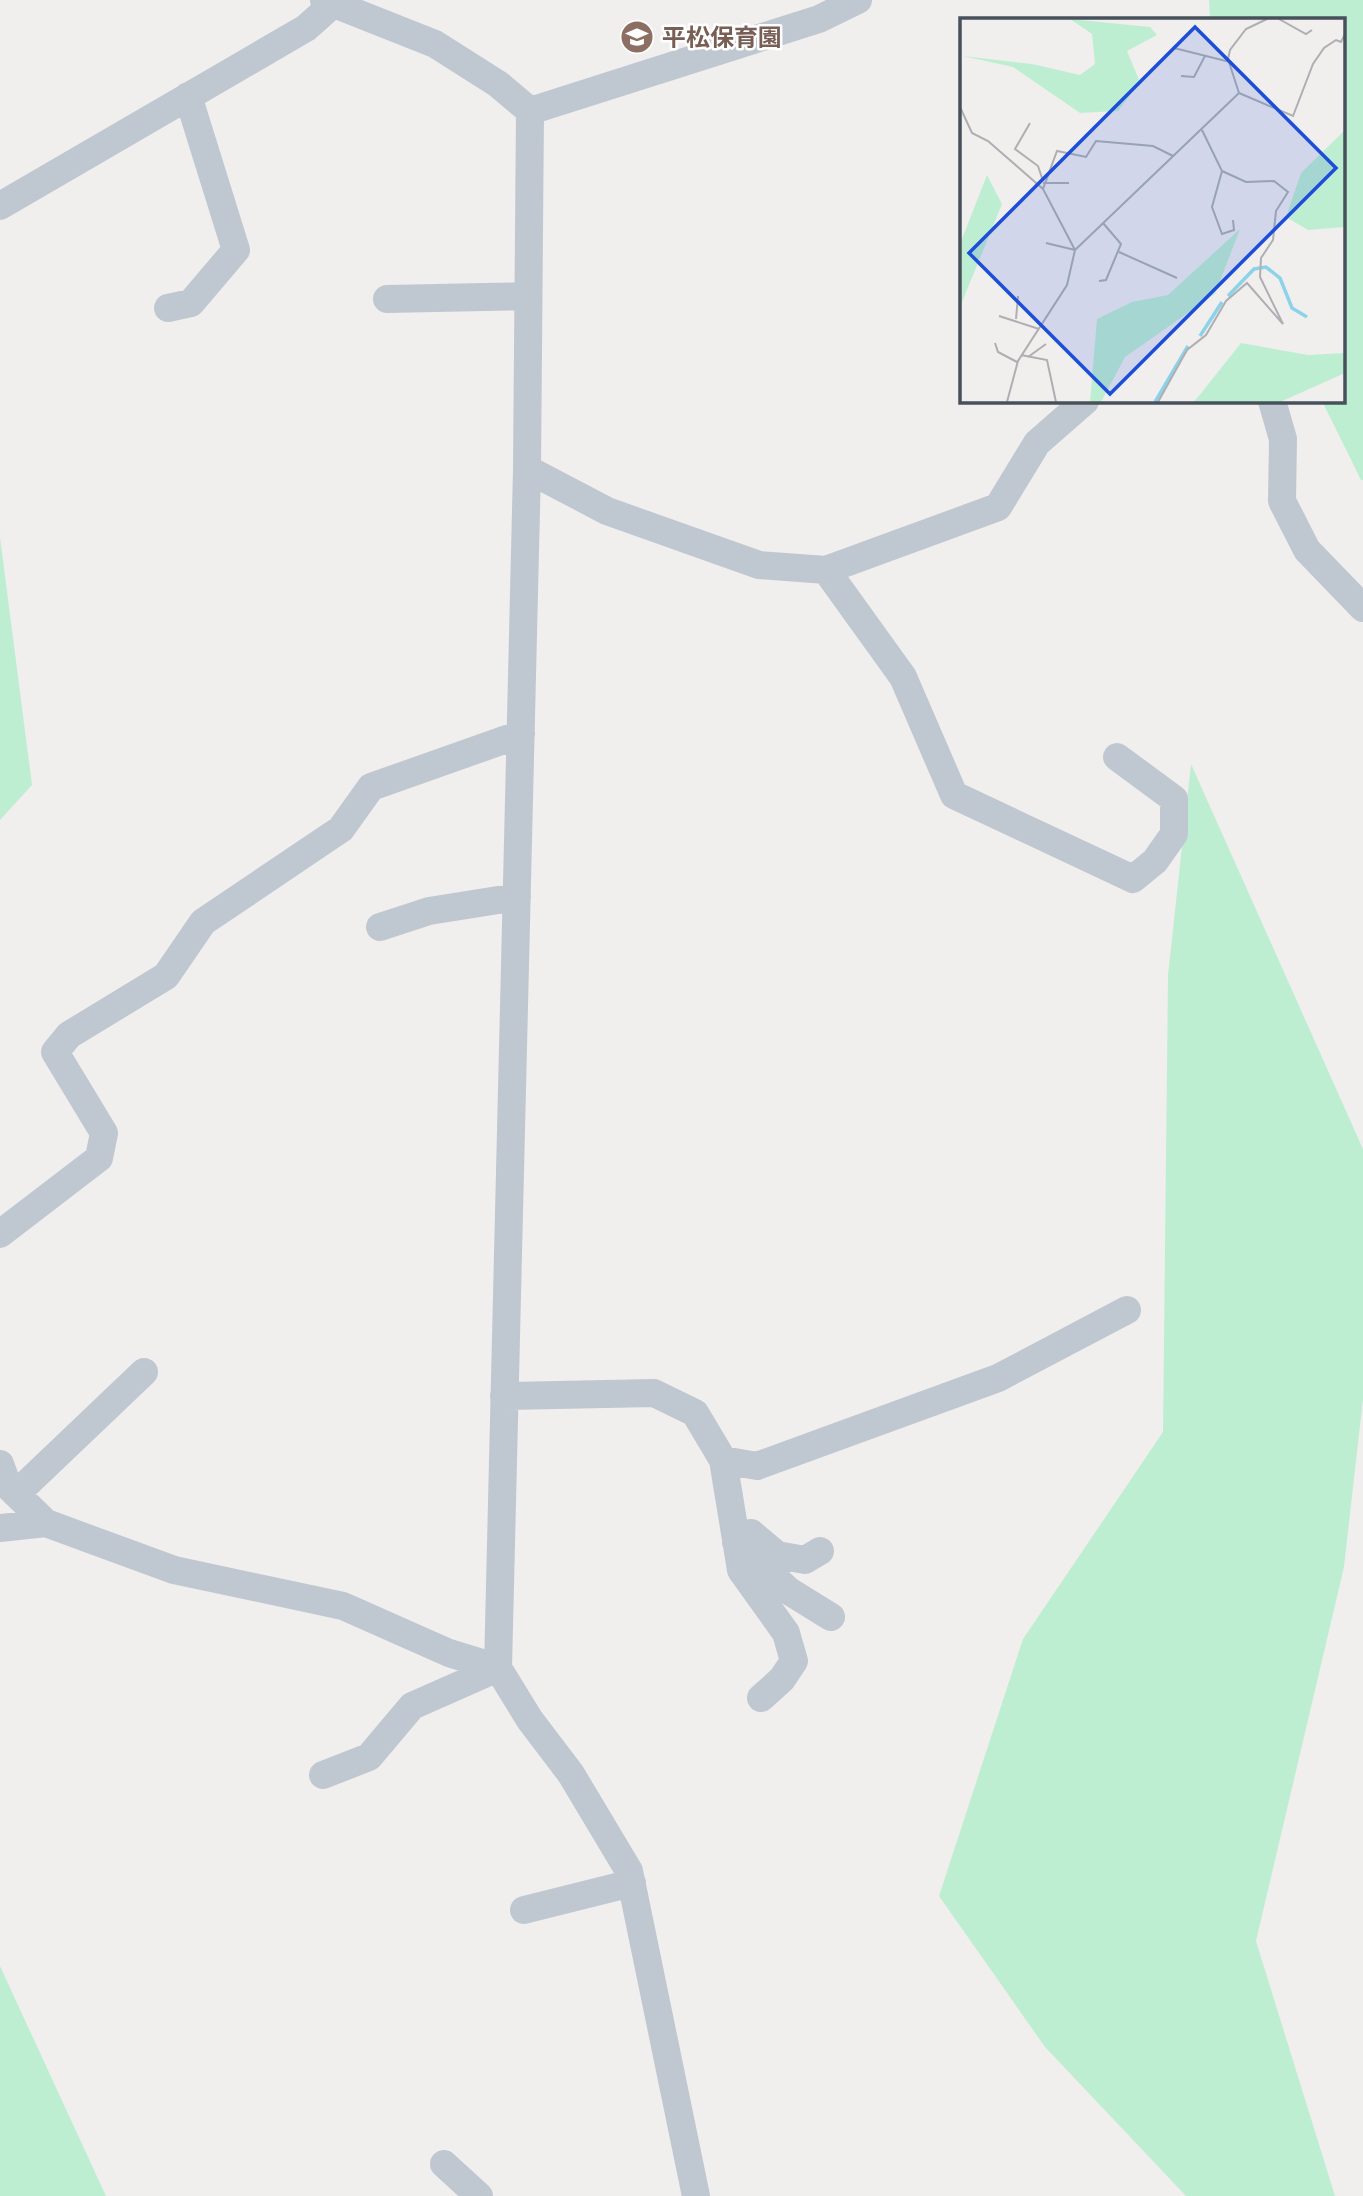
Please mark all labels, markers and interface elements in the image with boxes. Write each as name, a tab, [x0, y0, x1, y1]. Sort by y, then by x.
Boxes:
school or university icon: 平松保育園	[618, 18, 656, 56]
inset map	[960, 18, 1346, 402]
place label: 平松保育園	[662, 23, 782, 52]

